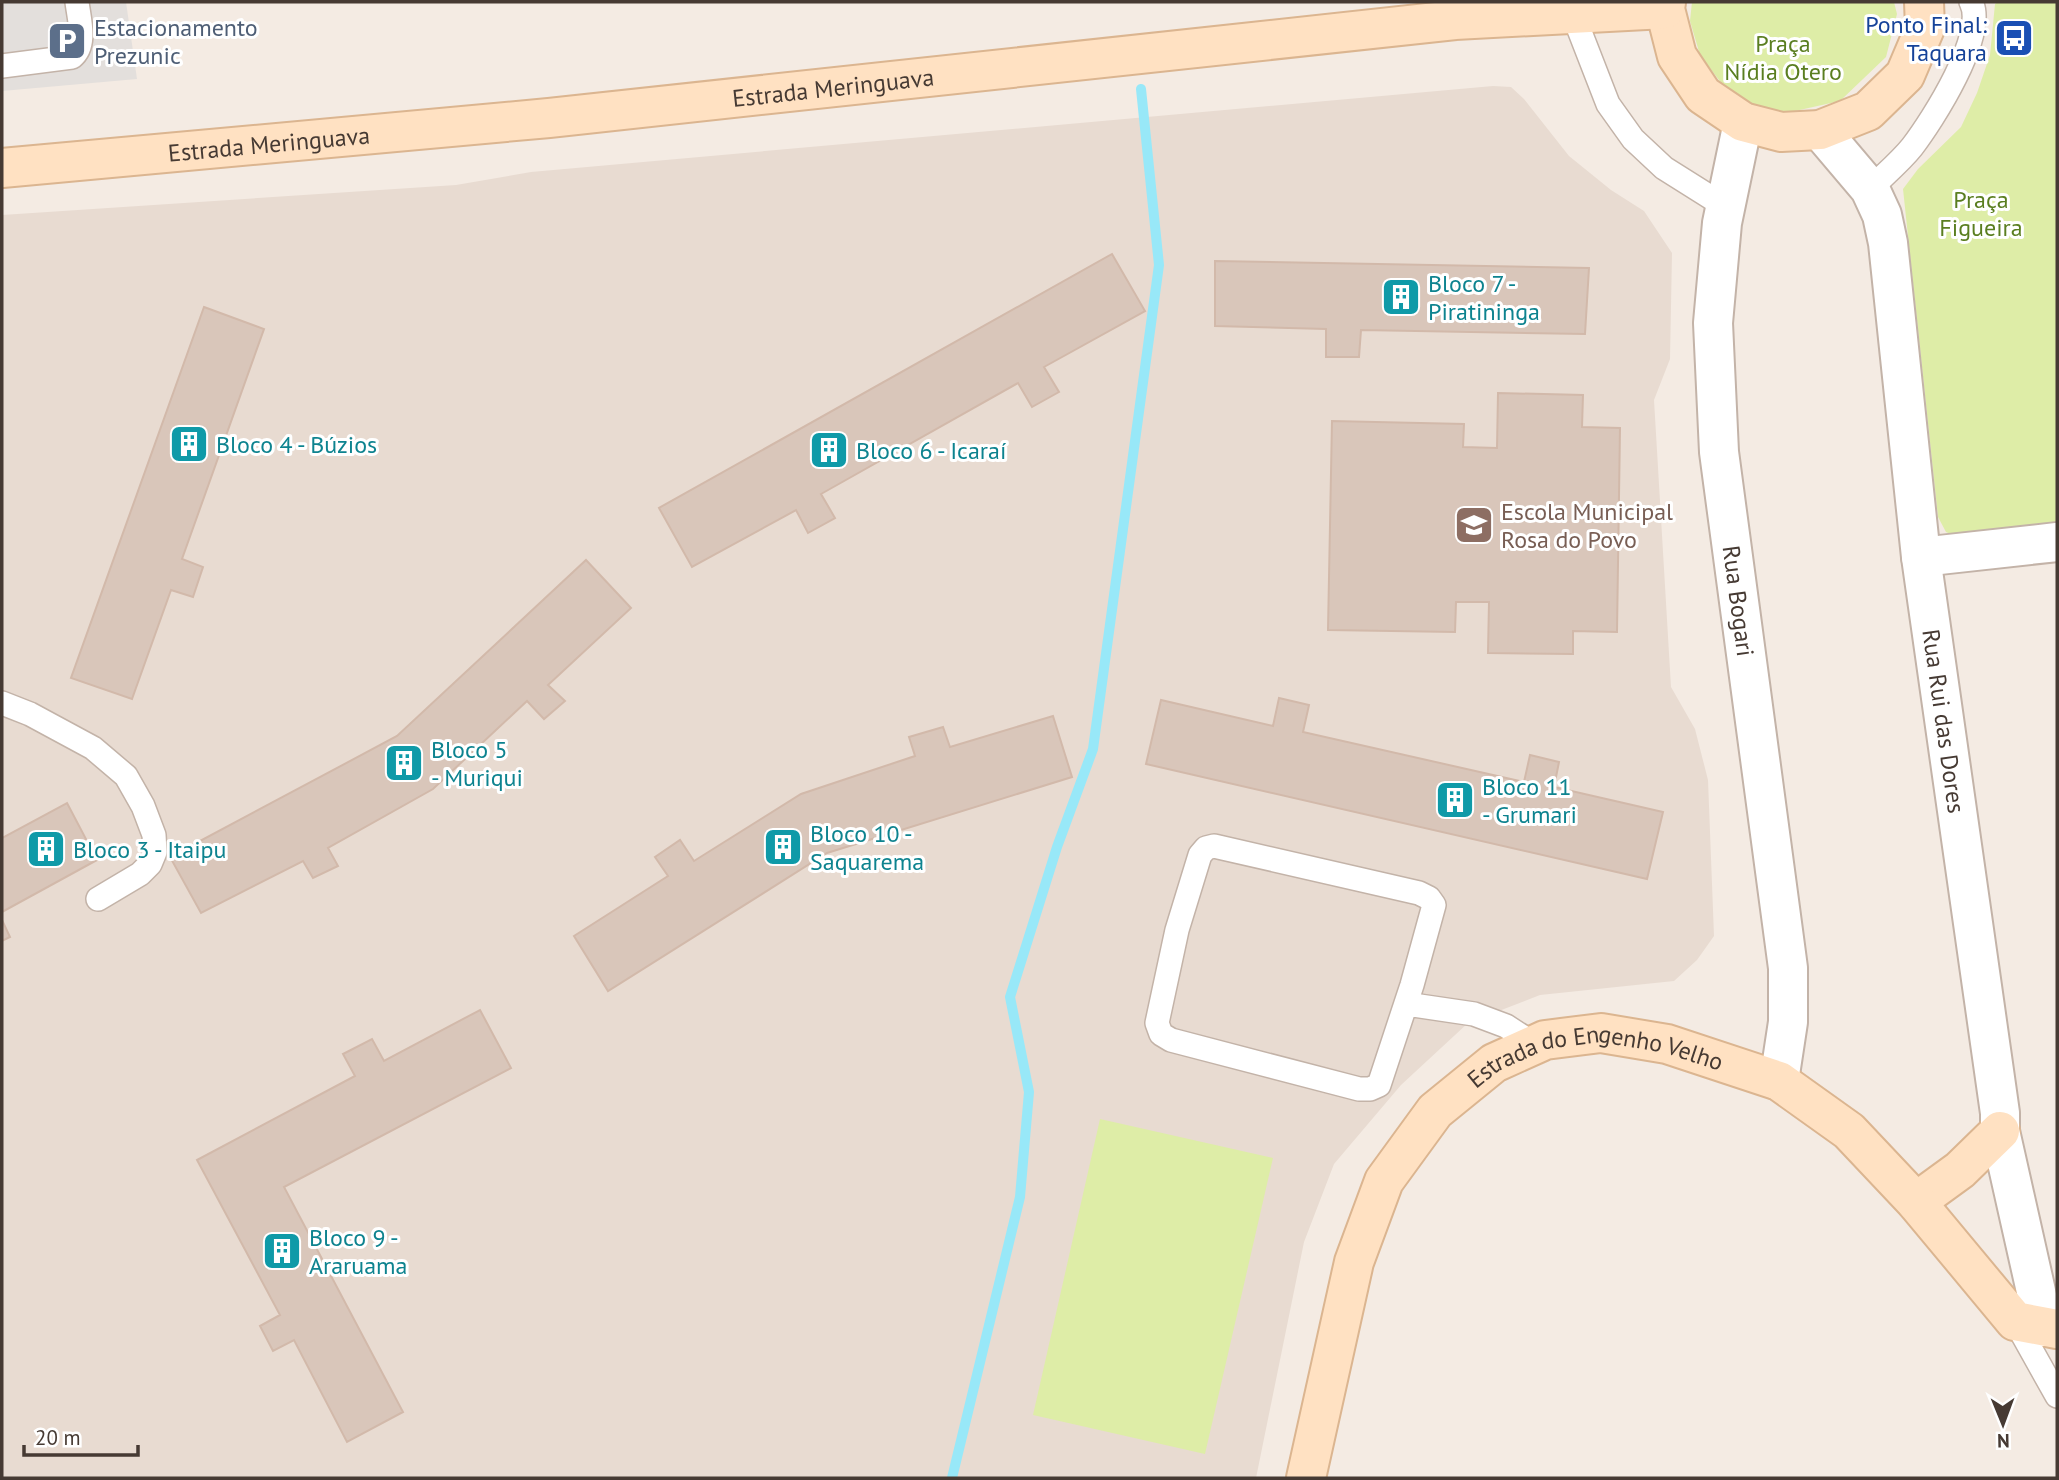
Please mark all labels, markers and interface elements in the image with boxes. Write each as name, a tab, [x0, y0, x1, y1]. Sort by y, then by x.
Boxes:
place label: Ponto Final: Taquara	[1865, 9, 1987, 68]
place label: Estacionamento Prezunic	[94, 12, 258, 71]
bus stop icon: Ponto Final: Taquara	[1993, 17, 2035, 59]
parking icon: Estacionamento Prezunic	[46, 20, 88, 62]
park label: Praça Nídia Otero	[1724, 28, 1842, 87]
street label: Estrada Meringuava	[731, 61, 935, 114]
street label: Estrada Meringuava	[167, 119, 371, 168]
park label: Praça Figueira	[1939, 184, 2023, 243]
place label: Bloco 7 - Piratininga	[1428, 268, 1540, 327]
building icon: Bloco 7 - Piratininga	[1380, 276, 1422, 318]
building icon: Bloco 4 - Búzios	[168, 423, 210, 465]
place label: Bloco 4 - Búzios	[216, 429, 377, 460]
building icon: Bloco 6 - Icaraí	[808, 429, 850, 471]
place label: Bloco 6 - Icaraí	[856, 435, 1006, 466]
place label: Escola Municipal Rosa do Povo	[1501, 496, 1673, 555]
school or university icon: Escola Municipal Rosa do Povo	[1453, 504, 1495, 546]
street label: Rua Bogari	[1716, 544, 1762, 658]
street label: Rua Rui das Dores	[1916, 627, 1973, 815]
place label: Bloco 5 - Muriqui	[431, 734, 523, 793]
building icon: Bloco 5 - Muriqui	[383, 742, 425, 784]
place label: Bloco 11 - Grumari	[1482, 771, 1577, 830]
building icon: Bloco 11 - Grumari	[1434, 779, 1476, 821]
place label: Bloco 10 - Saquarema	[810, 818, 924, 877]
building icon: Bloco 10 - Saquarema	[762, 826, 804, 868]
building icon: Bloco 3 - Itaipu	[25, 828, 67, 870]
place label: Bloco 3 - Itaipu	[73, 834, 227, 865]
street label: Estrada do Engenho Velho	[1461, 1017, 1727, 1094]
place label: Bloco 9 - Araruama	[309, 1222, 408, 1281]
building icon: Bloco 9 - Araruama	[261, 1230, 303, 1272]
north arrow	[1968, 1389, 2038, 1459]
scale bar	[24, 1414, 138, 1458]
text: 20 m	[35, 1424, 81, 1451]
text: N	[1997, 1429, 2010, 1453]

